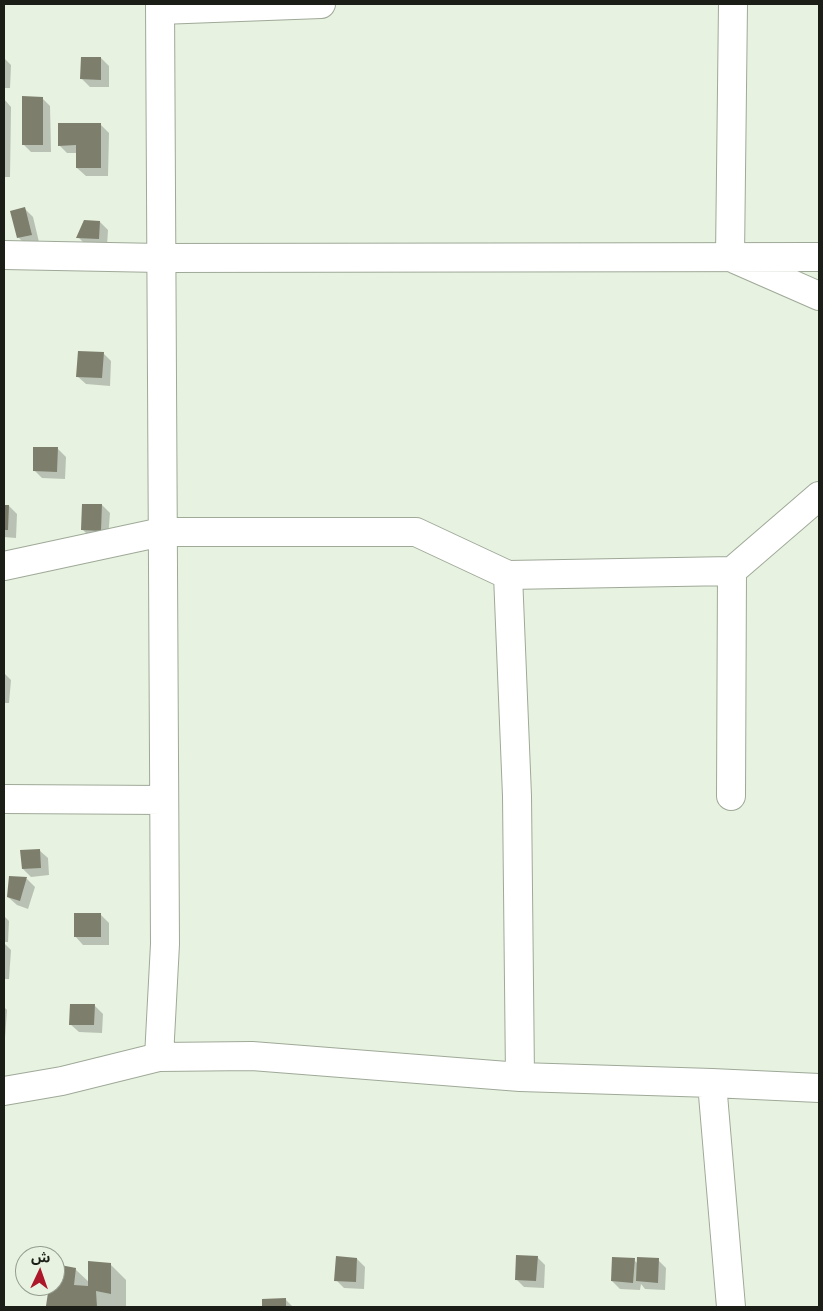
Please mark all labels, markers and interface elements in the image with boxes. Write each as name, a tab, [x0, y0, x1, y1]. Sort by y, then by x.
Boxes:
north arrow	[15, 1246, 65, 1296]
text: ش	[31, 1247, 51, 1268]

